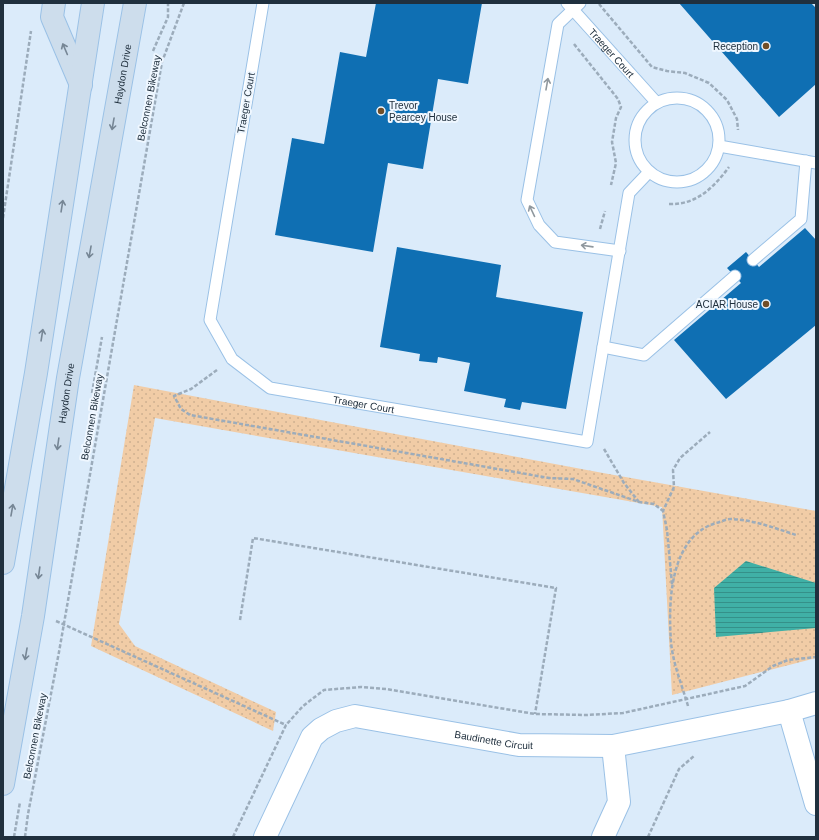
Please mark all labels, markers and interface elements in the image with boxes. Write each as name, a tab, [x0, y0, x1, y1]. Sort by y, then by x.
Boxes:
street label: Traeger Court	[587, 26, 637, 80]
place label: Reception	[713, 41, 758, 52]
marker: Reception	[761, 41, 771, 51]
one-way arrow	[61, 43, 68, 55]
street label: Haydon Drive	[112, 43, 133, 105]
street label: Belconnen Bikeway	[135, 54, 163, 142]
street label: Traeger Court	[235, 71, 257, 134]
one-way arrow	[543, 77, 551, 90]
place label: Trevor Pearcey House	[389, 100, 458, 123]
marker: Trevor Pearcey House	[376, 106, 386, 116]
one-way arrow	[109, 117, 117, 130]
one-way arrow	[58, 200, 66, 213]
one-way arrow	[528, 205, 535, 217]
one-way arrow	[581, 242, 594, 250]
one-way arrow	[86, 245, 94, 258]
place label: ACIAR House	[696, 299, 758, 310]
marker: ACIAR House	[761, 299, 771, 309]
one-way arrow	[38, 329, 46, 342]
street label: Haydon Drive	[56, 362, 76, 424]
street label: Belconnen Bikeway	[79, 373, 105, 461]
street label: Traeger Court	[332, 393, 395, 415]
one-way arrow	[54, 437, 62, 450]
one-way arrow	[8, 504, 16, 517]
one-way arrow	[35, 566, 43, 579]
one-way arrow	[22, 647, 30, 660]
street label: Belconnen Bikeway	[21, 692, 49, 780]
street label: Baudinette Circuit	[454, 728, 533, 751]

